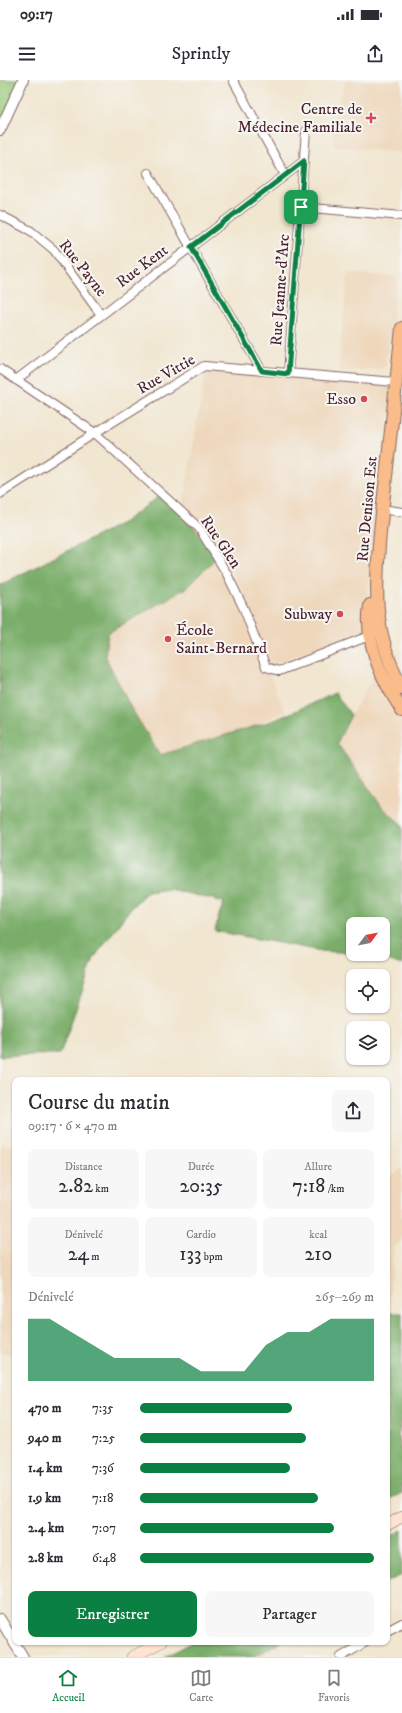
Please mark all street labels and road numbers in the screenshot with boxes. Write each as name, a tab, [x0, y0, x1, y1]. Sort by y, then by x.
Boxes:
street label: Rue Jeanne-d'Arc	[266, 233, 294, 347]
street label: Rue Payne	[55, 235, 112, 301]
street label: Rue Kent	[112, 240, 172, 292]
street label: Rue Vittie	[134, 349, 199, 399]
street label: Rue Denison Est	[352, 455, 382, 563]
street label: Rue Glen	[196, 512, 246, 573]

